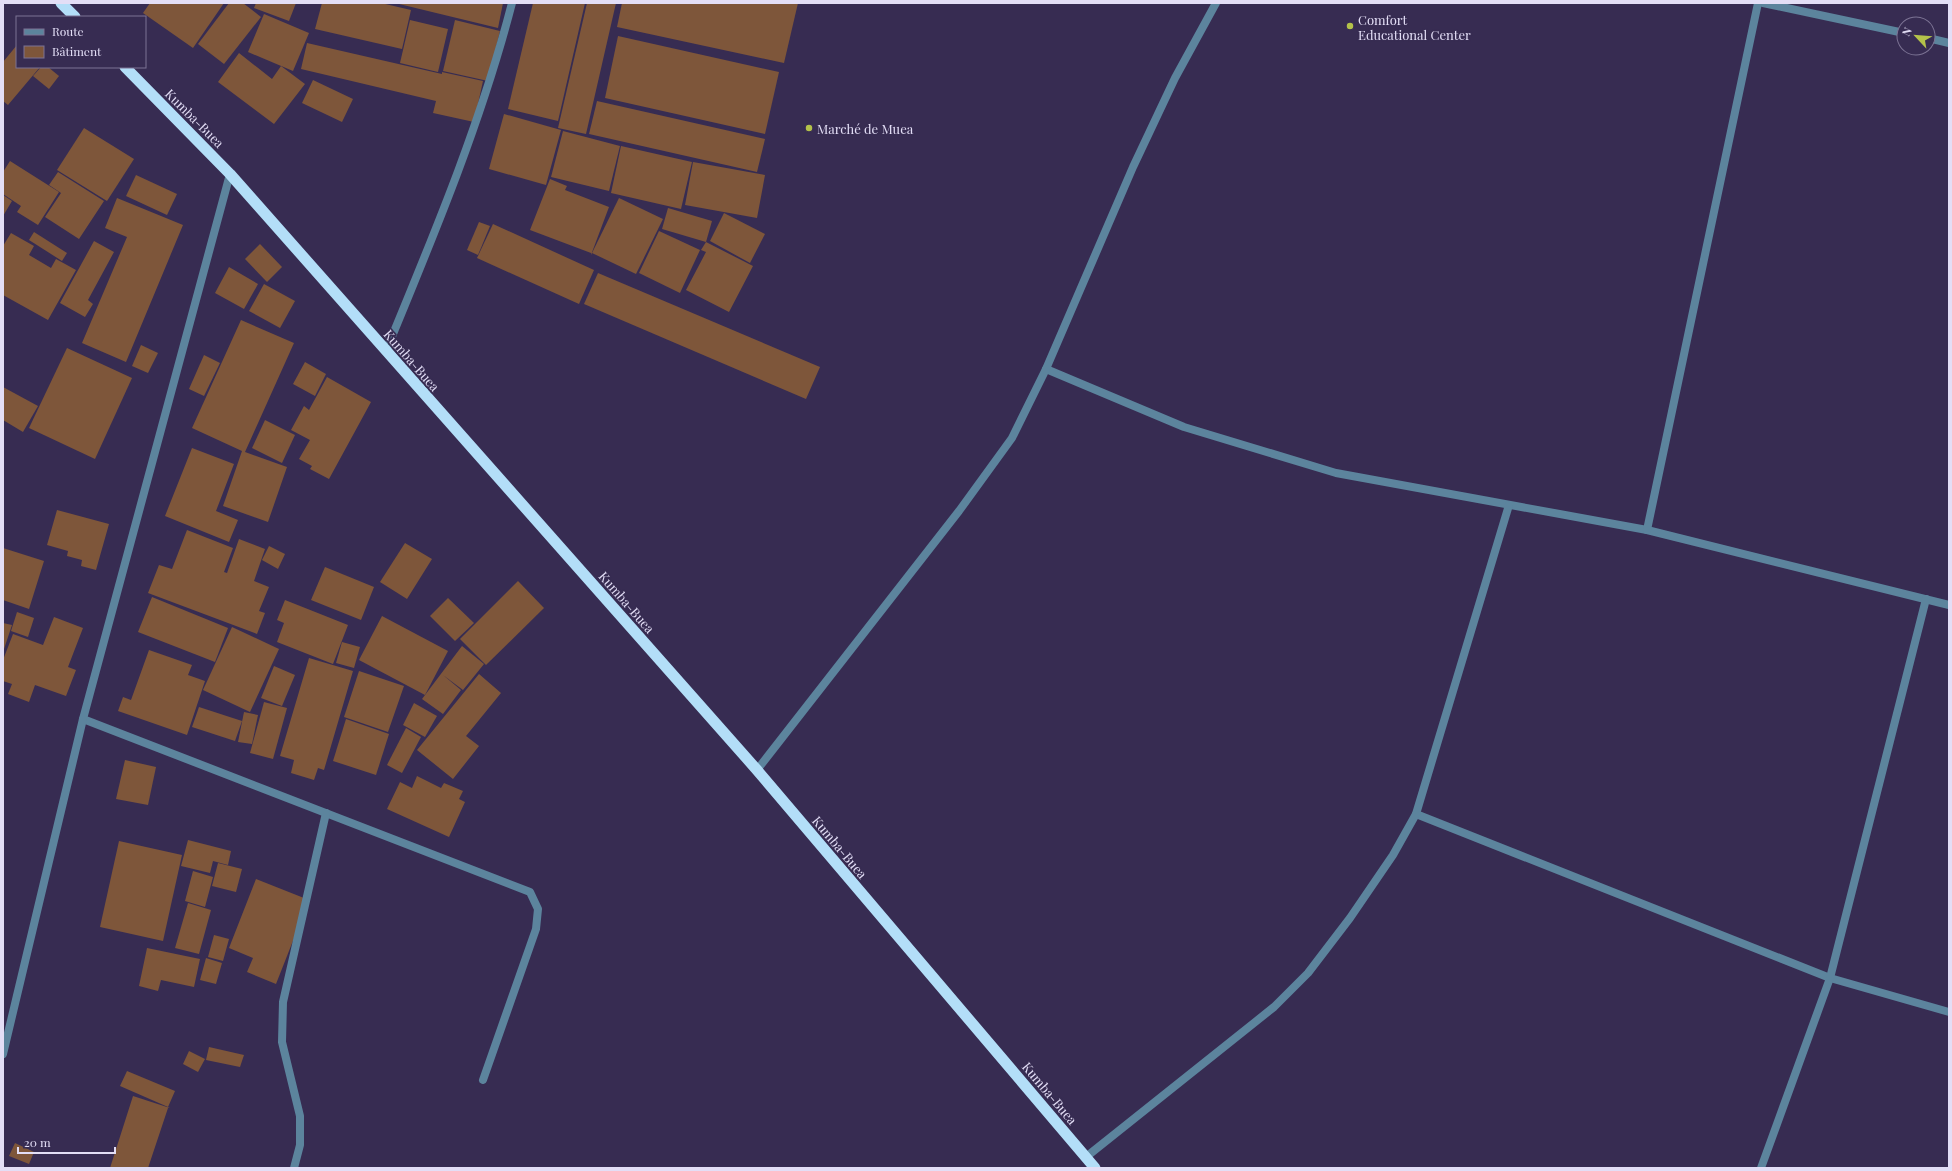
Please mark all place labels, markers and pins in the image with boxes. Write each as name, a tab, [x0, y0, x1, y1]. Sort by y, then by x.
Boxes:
place label: Comfort Educational Center	[1358, 11, 1471, 43]
marker: Comfort Educational Center	[1345, 21, 1355, 31]
place label: Marché de Muea	[817, 120, 914, 137]
marker: Marché de Muea	[804, 123, 814, 133]

